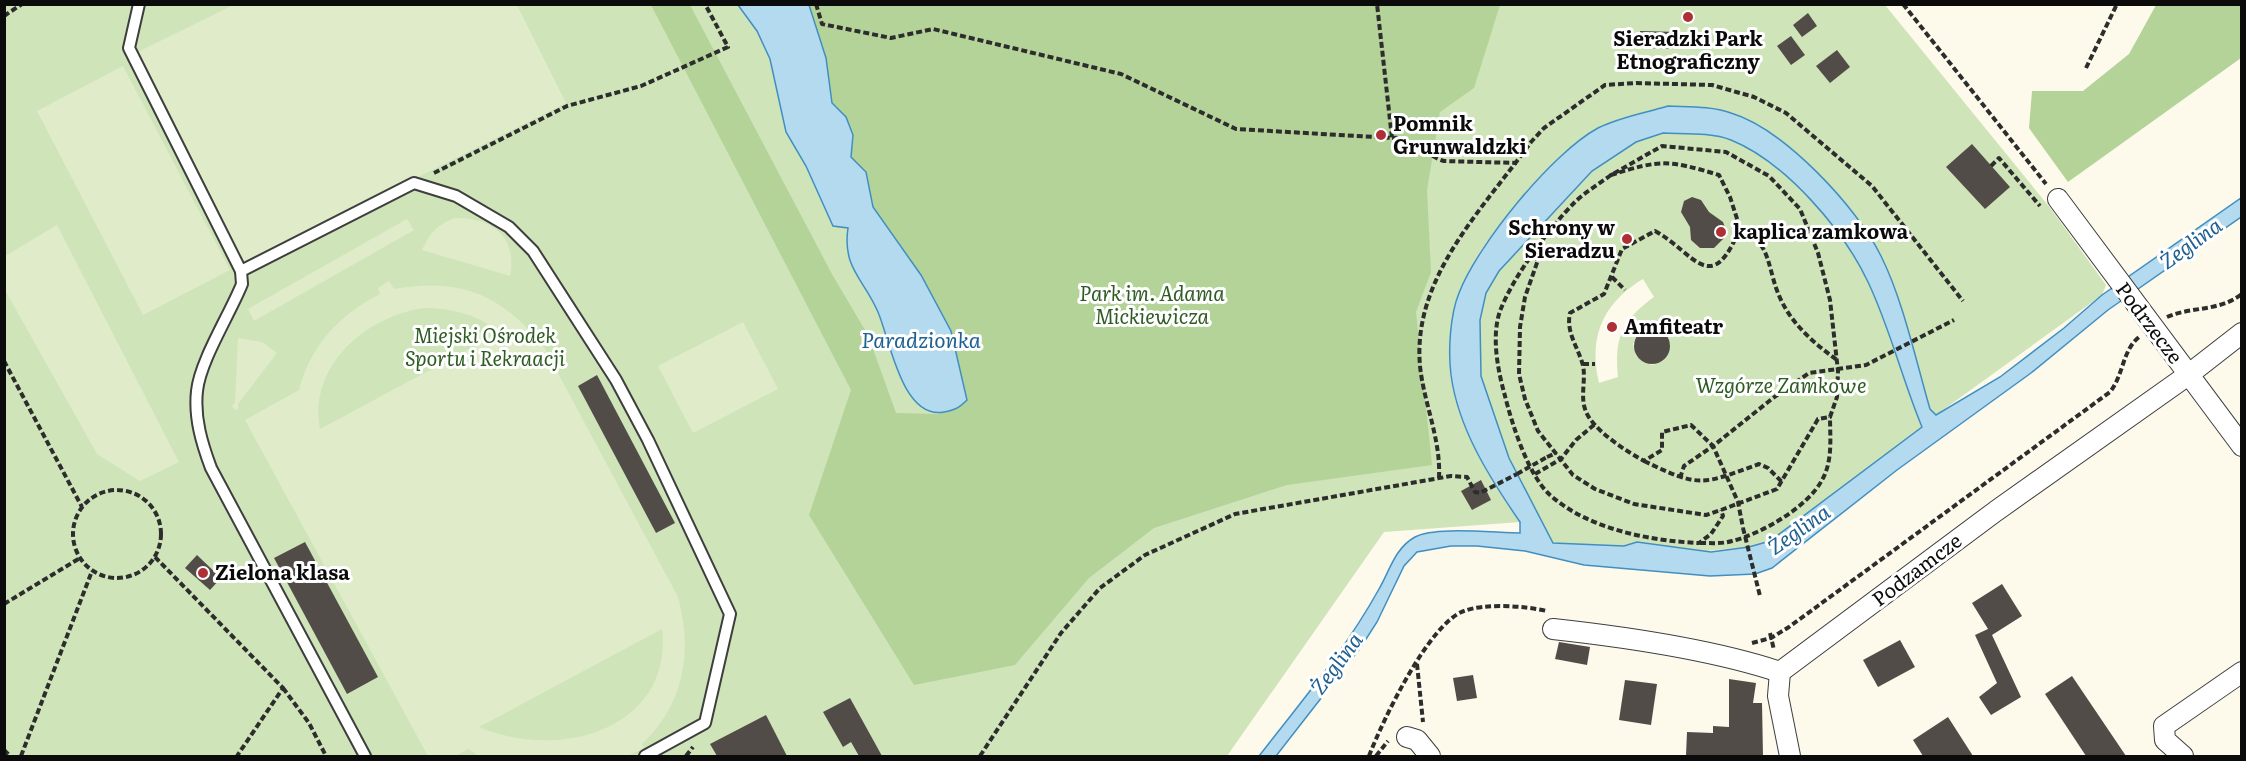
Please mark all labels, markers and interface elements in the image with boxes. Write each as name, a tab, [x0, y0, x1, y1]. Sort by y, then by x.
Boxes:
marker: Sieradzki Park Etnograficzny	[1681, 10, 1695, 24]
place label: Sieradzki Park Etnograficzny	[1613, 22, 1763, 75]
place label: Pomnik Grunwaldzki	[1393, 107, 1527, 160]
marker: Pomnik Grunwaldzki	[1374, 128, 1388, 142]
water label: Żeglina	[2152, 209, 2227, 275]
place label: Schrony w Sieradzu	[1508, 211, 1615, 264]
place label: kaplica zamkowa	[1733, 215, 1909, 245]
marker: kaplica zamkowa	[1714, 225, 1728, 239]
marker: Schrony w Sieradzu	[1620, 232, 1634, 246]
street label: Podrzecze	[2110, 275, 2191, 369]
park label: Park im. Adama Mickiewicza	[1079, 277, 1225, 330]
place label: Amfiteatr	[1624, 310, 1723, 340]
park label: Miejski Ośrodek Sportu i Rekraacji	[405, 319, 565, 372]
marker: Amfiteatr	[1605, 320, 1619, 334]
water label: Paradzionka	[861, 323, 981, 354]
park label: Wzgórze Zamkowe	[1696, 369, 1866, 399]
water label: Żeglina	[1760, 495, 1835, 561]
street label: Podzamcze	[1865, 525, 1967, 612]
place label: Zielona klasa	[215, 556, 350, 586]
marker: Zielona klasa	[196, 566, 210, 580]
water label: Żeglina	[1301, 625, 1369, 700]

